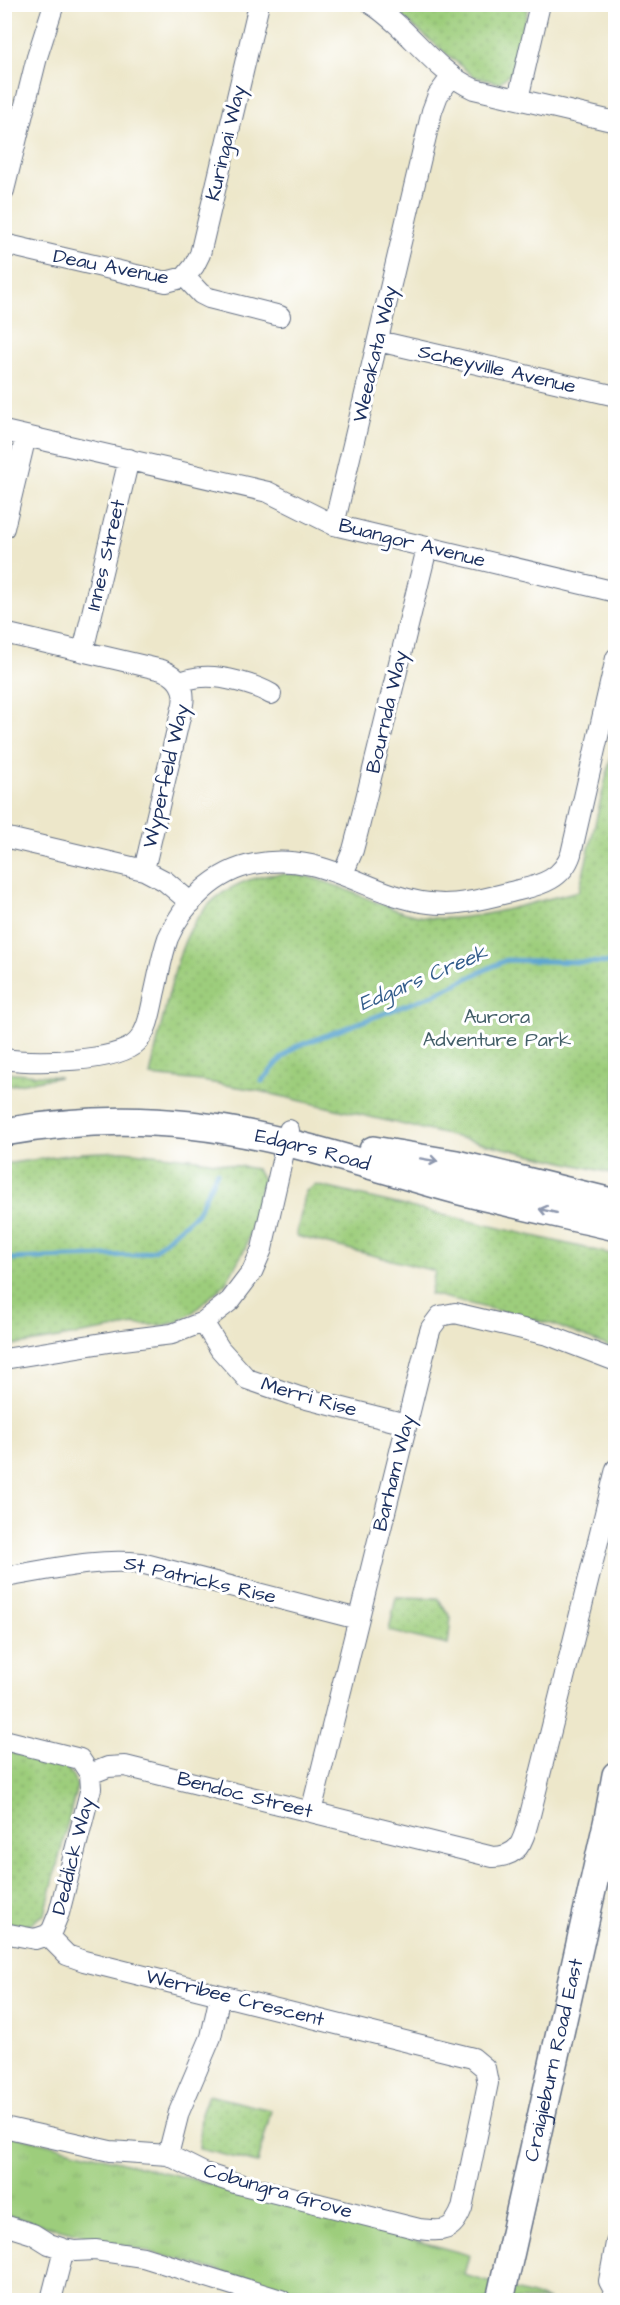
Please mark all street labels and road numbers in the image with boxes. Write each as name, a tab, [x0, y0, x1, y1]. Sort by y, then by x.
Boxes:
street label: Kuringai Way	[199, 82, 254, 204]
street label: Deau Avenue	[51, 242, 171, 292]
street label: Weeakata Way	[346, 283, 405, 425]
street label: Scheyville Avenue	[415, 337, 579, 402]
street label: Innes Street	[80, 497, 132, 613]
street label: Buangor Avenue	[336, 511, 488, 576]
street label: Bournda Way	[359, 648, 416, 776]
street label: Wyperfeld Way	[136, 701, 197, 851]
street label: Edgars Road	[253, 1122, 373, 1178]
street label: Merri Rise	[258, 1370, 360, 1424]
street label: Barham Way	[366, 1412, 423, 1534]
street label: St Patricks Rise	[121, 1549, 279, 1611]
street label: Bendoc Street	[174, 1765, 316, 1825]
street label: Deddick Way	[45, 1794, 102, 1918]
street label: Craigieburn Road East	[518, 1956, 590, 2164]
street label: Werribee Crescent	[143, 1962, 327, 2034]
street label: Cobungra Grove	[200, 2156, 356, 2227]

